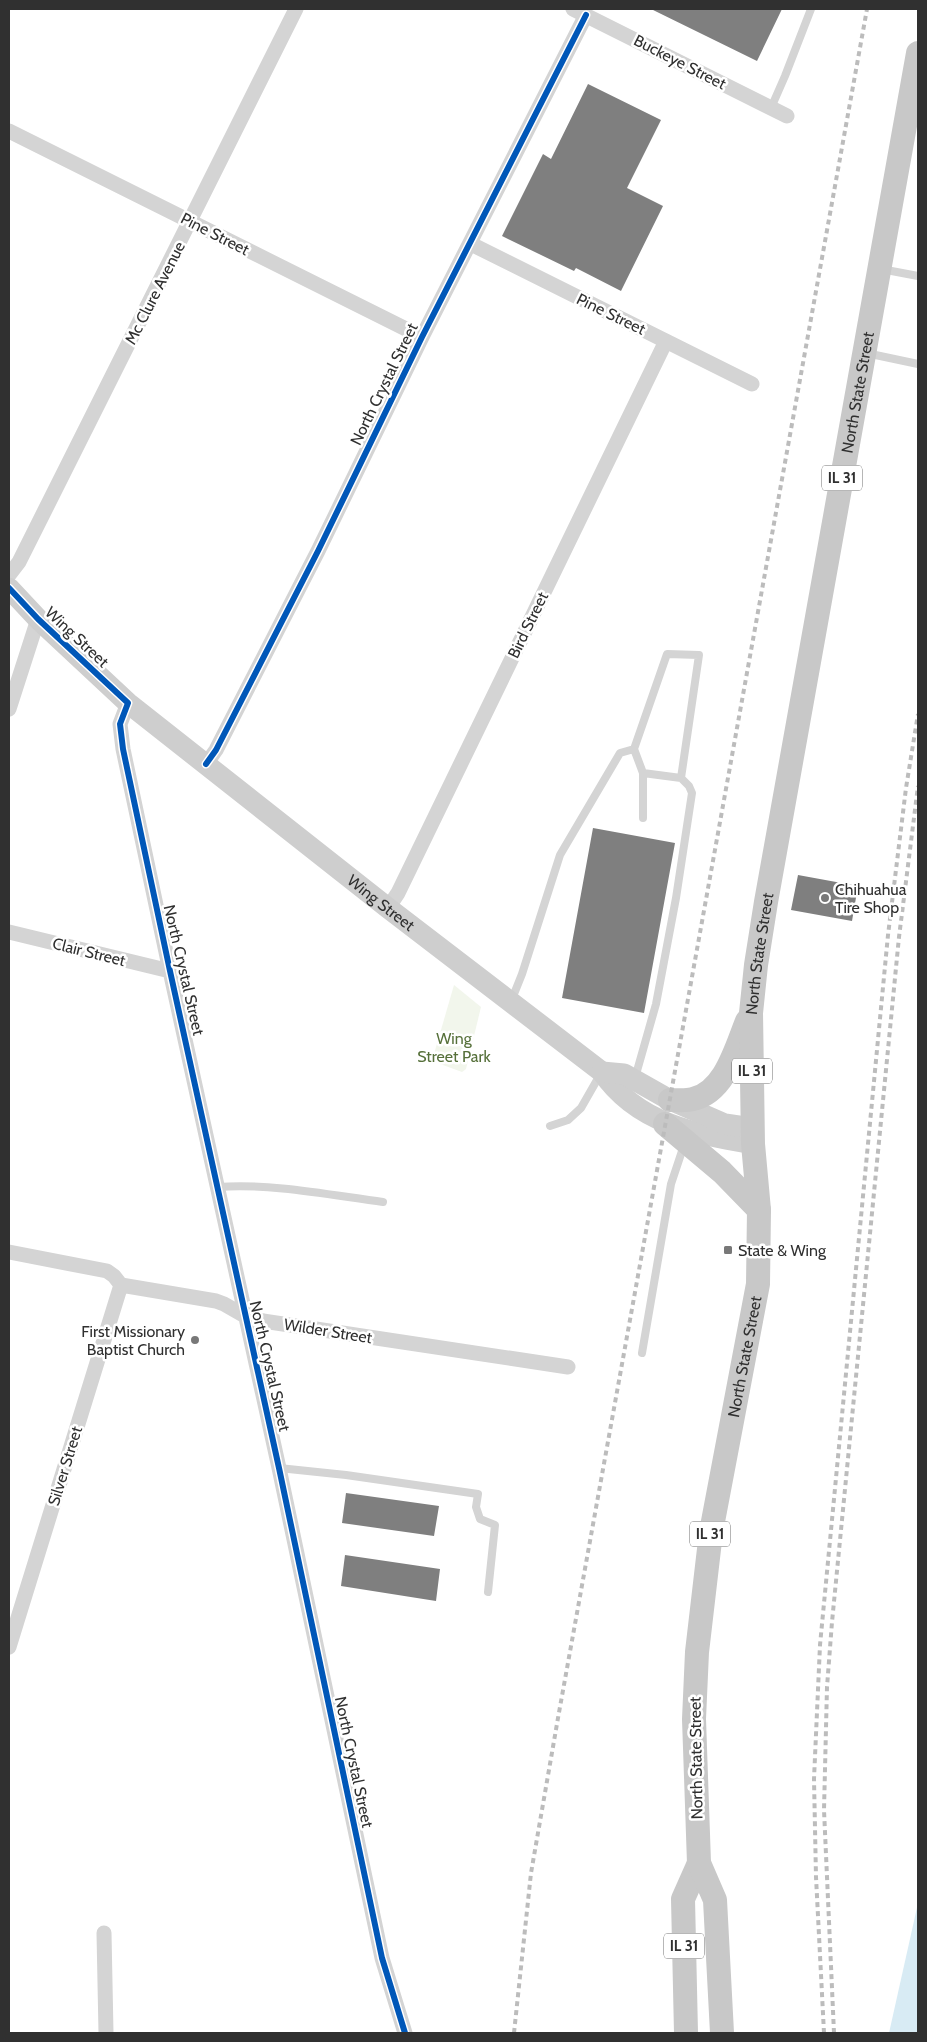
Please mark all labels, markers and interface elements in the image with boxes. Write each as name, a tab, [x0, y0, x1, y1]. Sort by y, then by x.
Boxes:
street label: Buckeye Street	[631, 31, 730, 94]
street label: Pine Street	[178, 209, 253, 260]
street label: Mc Clure Avenue	[121, 238, 189, 348]
street label: Pine Street	[573, 289, 649, 339]
street label: North Crystal Street	[346, 319, 422, 448]
street label: North State Street	[837, 330, 878, 455]
road number: IL 31	[822, 466, 862, 490]
street label: Bird Street	[504, 588, 552, 661]
street label: Wing Street	[41, 603, 113, 672]
street label: Wing Street	[344, 870, 419, 935]
place label: Chihuahua Tire Shop	[835, 880, 907, 917]
street label: North State Street	[741, 891, 777, 1016]
marker: Chihuahua Tire Shop	[819, 892, 831, 904]
street label: North Crystal Street	[160, 903, 208, 1038]
street label: Clair Street	[51, 934, 128, 970]
park label: Wing Street Park	[417, 1029, 492, 1066]
road number: IL 31	[732, 1058, 772, 1084]
place label: State & Wing	[738, 1241, 827, 1260]
marker: State & Wing	[722, 1244, 734, 1256]
street label: North State Street	[723, 1294, 765, 1419]
street label: North Crystal Street	[246, 1299, 294, 1434]
street label: Wilder Street	[283, 1315, 374, 1347]
place label: First Missionary Baptist Church	[81, 1322, 185, 1359]
marker: First Missionary Baptist Church	[189, 1334, 201, 1346]
street label: Silver Street	[44, 1423, 86, 1508]
road number: IL 31	[690, 1522, 730, 1546]
street label: North Crystal Street	[331, 1695, 377, 1830]
street label: North State Street	[685, 1696, 707, 1820]
road number: IL 31	[664, 1934, 704, 1958]

